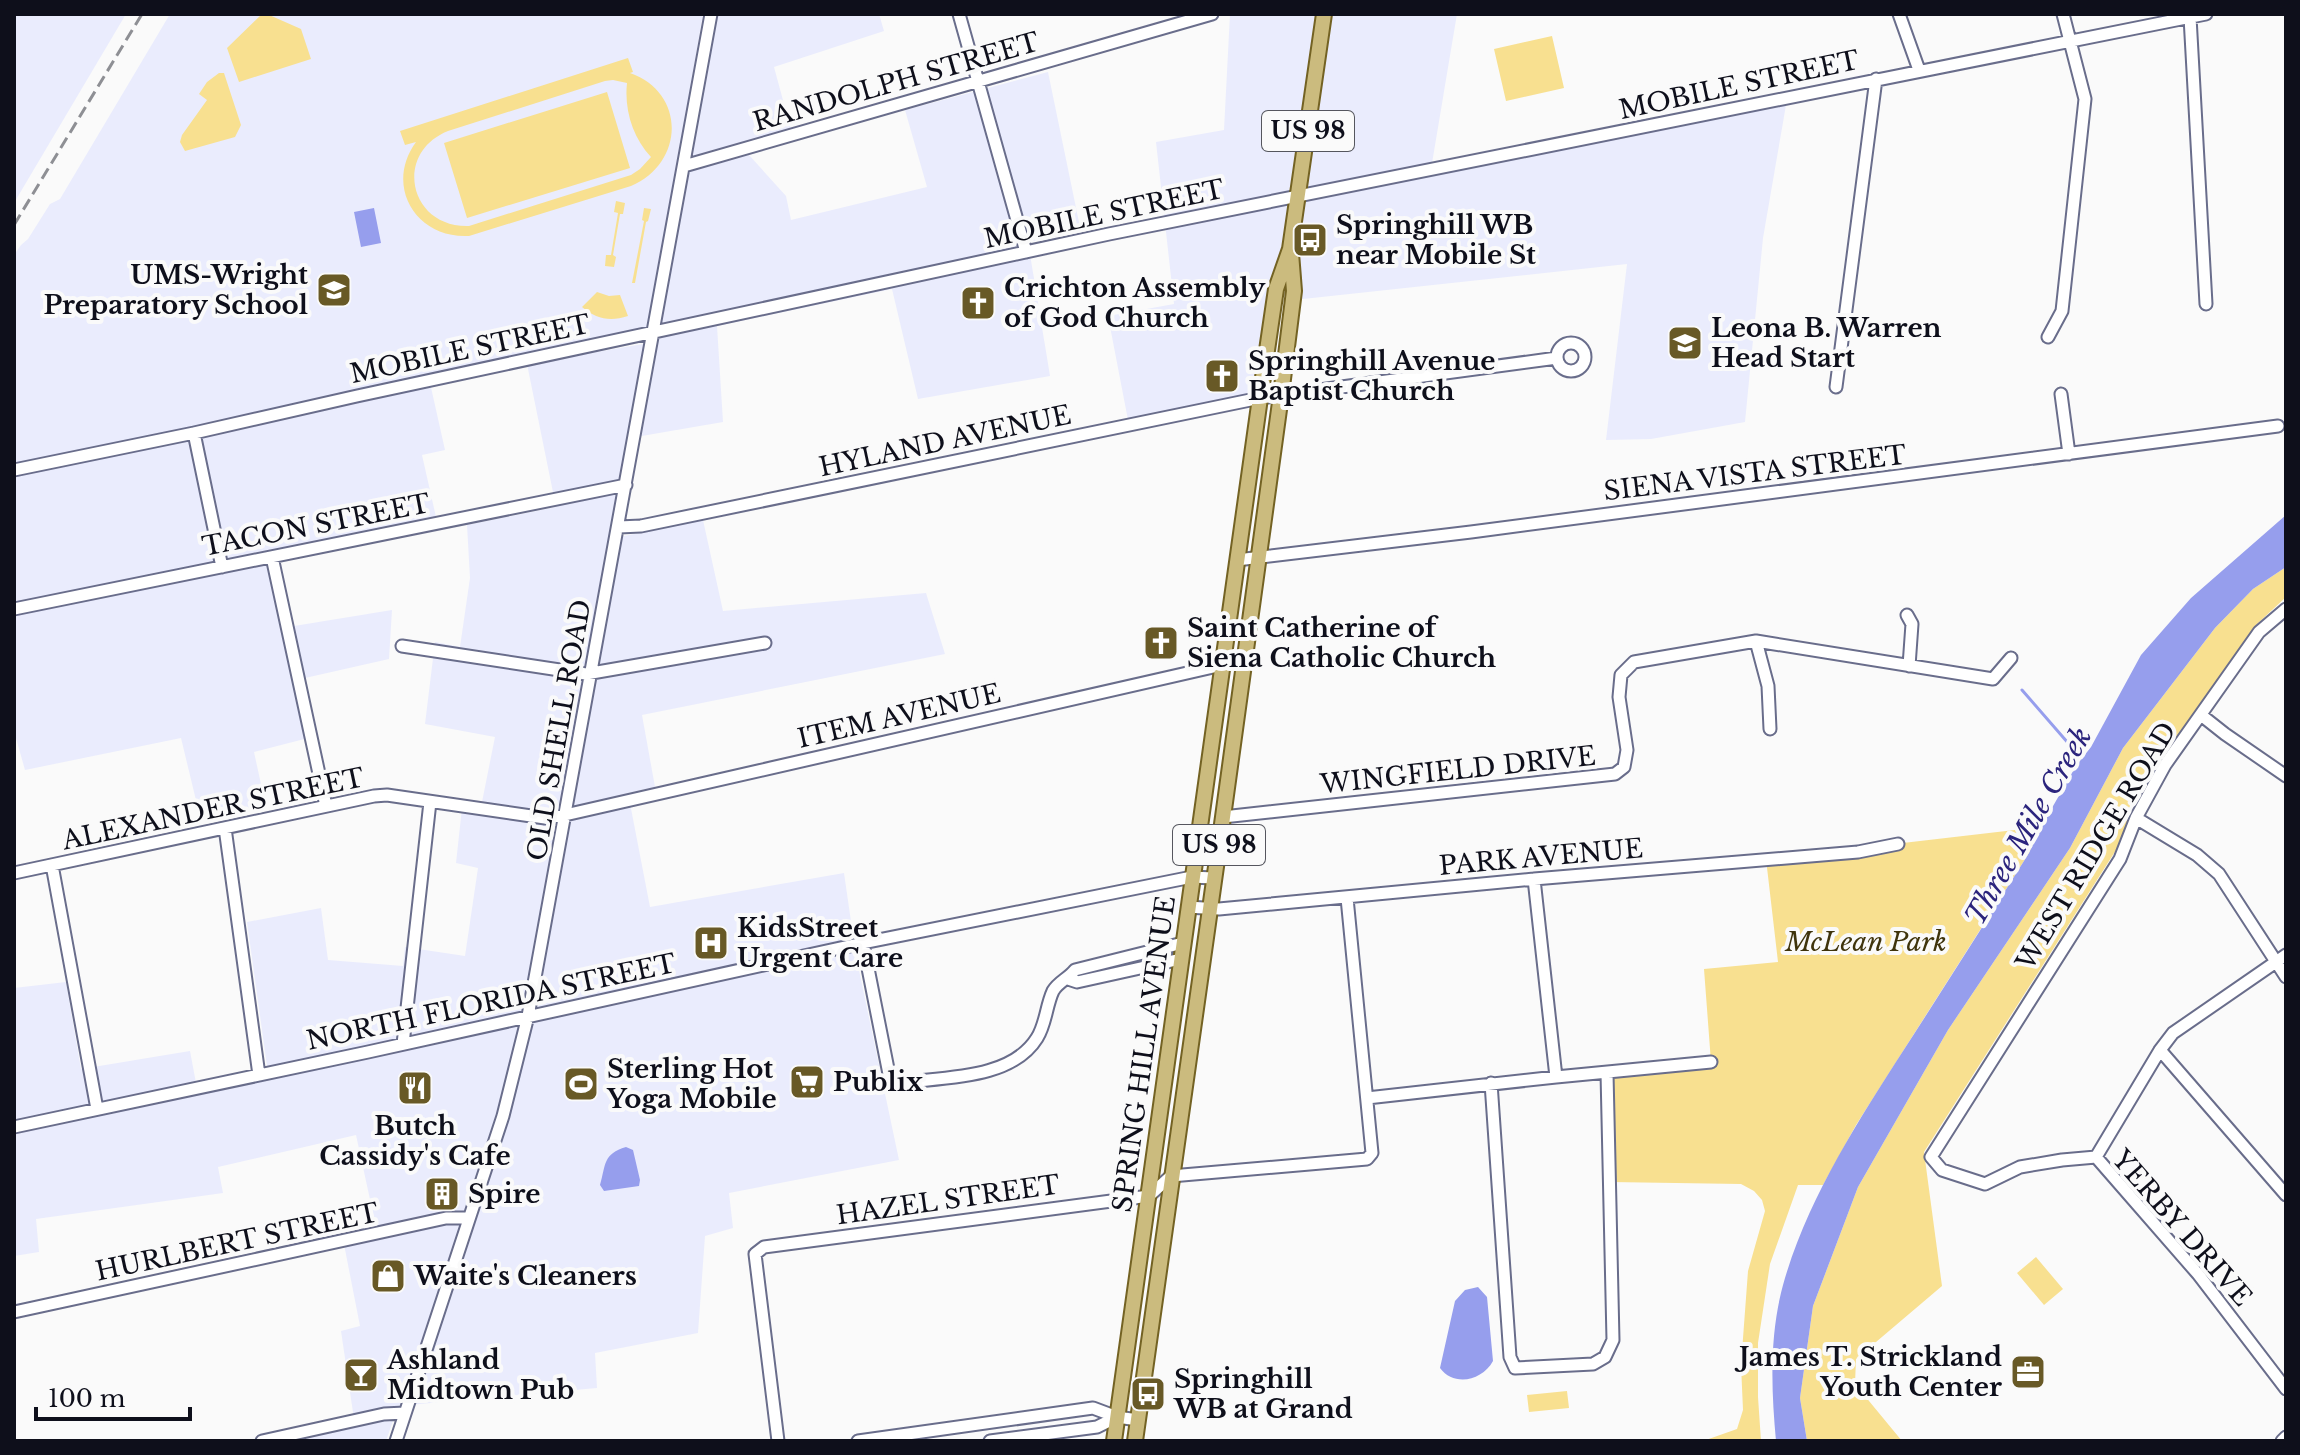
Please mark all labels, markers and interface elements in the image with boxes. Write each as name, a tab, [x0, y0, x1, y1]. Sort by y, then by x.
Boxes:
street label: RANDOLPH STREET	[749, 26, 1043, 138]
street label: MOBILE STREET	[1616, 44, 1862, 126]
road number: US 98	[1262, 111, 1354, 151]
street label: MOBILE STREET	[981, 173, 1227, 255]
place label: Springhill WB near Mobile St	[1336, 209, 1536, 271]
bus stop icon: Springhill WB near Mobile St	[1291, 221, 1329, 259]
place label: UMS-Wright Preparatory School	[43, 259, 308, 321]
school or university icon: UMS-Wright Preparatory School	[315, 271, 353, 309]
place label: Crichton Assembly of God Church	[1004, 272, 1265, 334]
church icon: Crichton Assembly of God Church	[959, 284, 997, 322]
street label: MOBILE STREET	[347, 308, 593, 390]
place label: Leona B. Warren Head Start	[1711, 312, 1942, 374]
school or university icon: Leona B. Warren Head Start	[1666, 324, 1704, 362]
place label: Springhill Avenue Baptist Church	[1248, 345, 1496, 407]
church icon: Springhill Avenue Baptist Church	[1203, 357, 1241, 395]
street label: HYLAND AVENUE	[816, 399, 1074, 483]
street label: SIENA VISTA STREET	[1602, 439, 1908, 507]
street label: TACON STREET	[200, 487, 433, 563]
street label: OLD SHELL ROAD	[520, 597, 598, 863]
place label: Saint Catherine of Siena Catholic Church	[1187, 612, 1497, 674]
church icon: Saint Catherine of Siena Catholic Church	[1142, 624, 1180, 662]
street label: ITEM AVENUE	[794, 677, 1004, 755]
street label: WEST RIDGE ROAD	[2009, 716, 2183, 977]
water label: Three Mile Creek	[1958, 721, 2099, 931]
street label: WINGFIELD DRIVE	[1318, 740, 1597, 800]
street label: ALEXANDER STREET	[58, 761, 367, 857]
road number: US 98	[1173, 825, 1265, 865]
street label: PARK AVENUE	[1437, 832, 1645, 882]
street label: SPRING HILL AVENUE	[1106, 894, 1182, 1214]
place label: KidsStreet Urgent Care	[737, 912, 903, 974]
hospital icon: KidsStreet Urgent Care	[692, 924, 730, 962]
park label: McLean Park	[1784, 926, 1947, 958]
street label: NORTH FLORIDA STREET	[303, 947, 679, 1057]
place label: Sterling Hot Yoga Mobile	[606, 1053, 777, 1115]
supermarket icon: Publix	[788, 1063, 826, 1101]
sports icon: Sterling Hot Yoga Mobile	[562, 1065, 600, 1103]
place label: Publix	[833, 1066, 923, 1098]
restaurant icon: Butch Cassidy's Cafe	[396, 1069, 434, 1107]
place label: Butch Cassidy's Cafe	[319, 1110, 511, 1172]
street label: YERBY DRIVE	[2105, 1143, 2258, 1313]
street label: HAZEL STREET	[834, 1168, 1062, 1232]
building icon: Spire	[423, 1175, 461, 1213]
place label: Spire	[468, 1178, 541, 1210]
street label: HURLBERT STREET	[93, 1196, 382, 1288]
shop icon: Waite's Cleaners	[369, 1257, 407, 1295]
place label: Waite's Cleaners	[413, 1260, 637, 1292]
place label: James T. Strickland Youth Center	[1734, 1341, 2002, 1403]
place label: Ashland Midtown Pub	[386, 1344, 574, 1406]
office icon: James T. Strickland Youth Center	[2009, 1353, 2047, 1391]
bar icon: Ashland Midtown Pub	[342, 1356, 380, 1394]
place label: Springhill WB at Grand	[1173, 1363, 1353, 1425]
scale bar	[36, 1371, 190, 1421]
bus stop icon: Springhill WB at Grand	[1129, 1375, 1167, 1413]
text: 100 m	[48, 1384, 126, 1413]

